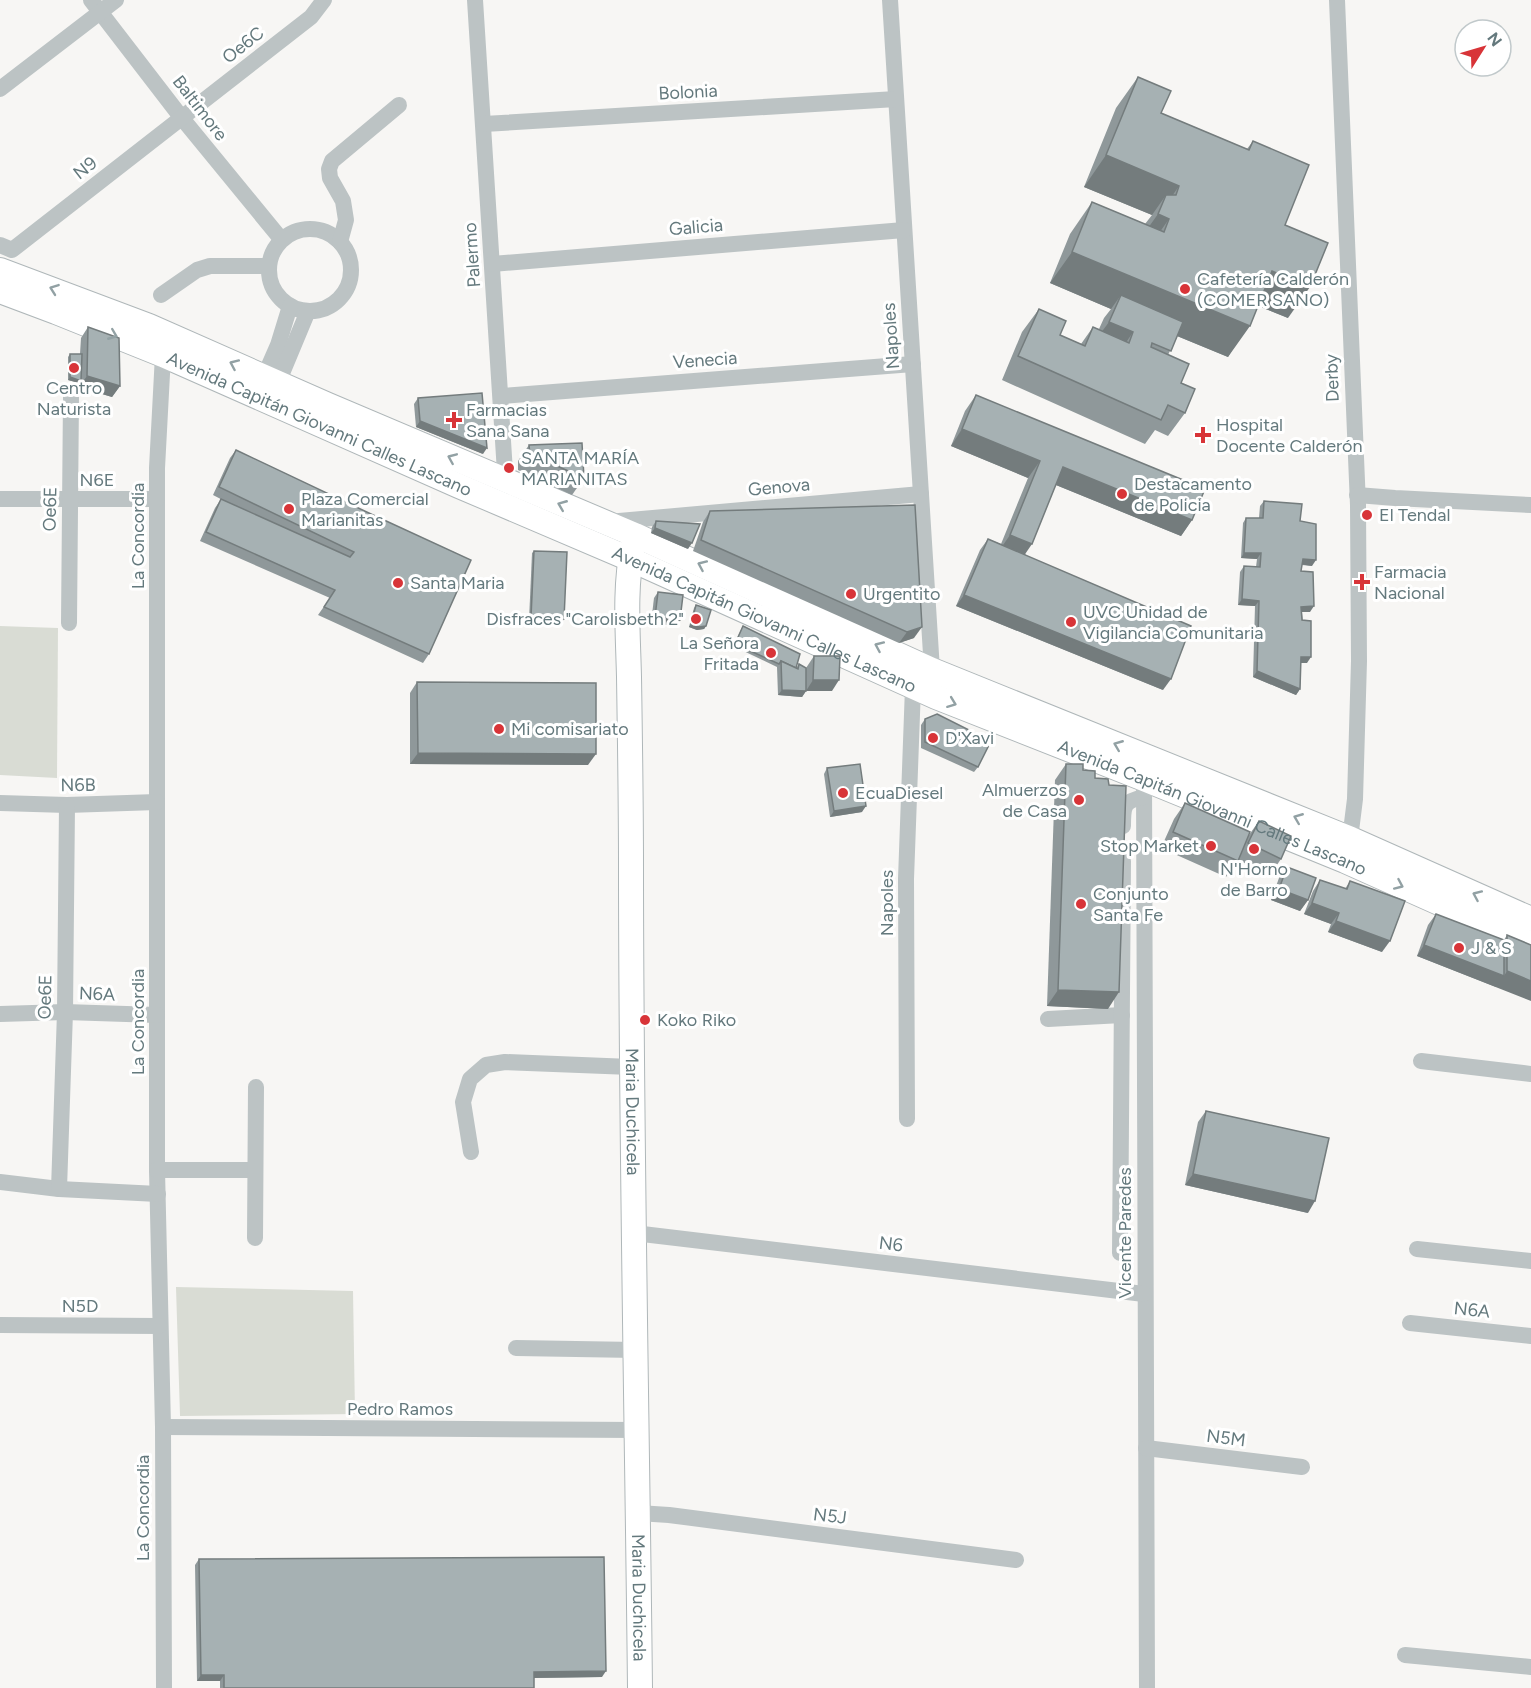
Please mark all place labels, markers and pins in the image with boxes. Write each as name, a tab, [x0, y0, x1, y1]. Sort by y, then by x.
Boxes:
place label: Cafetería Calderón (COMER SANO)	[1197, 268, 1349, 311]
marker: Cafetería Calderón (COMER SANO)	[1178, 282, 1192, 296]
marker: Centro Naturista	[67, 361, 81, 375]
place label: Centro Naturista	[37, 377, 111, 420]
place label: Farmacias Sana Sana	[466, 399, 549, 442]
marker: Farmacias Sana Sana	[447, 413, 461, 427]
place label: Hospital Docente Calderón	[1216, 414, 1363, 457]
marker: Hospital Docente Calderón	[1194, 426, 1212, 444]
place label: SANTA MARÍA MARIANITAS	[521, 447, 639, 490]
marker: SANTA MARÍA MARIANITAS	[502, 461, 516, 475]
place label: Destacamento de Policia	[1134, 473, 1252, 516]
marker: Destacamento de Policia	[1115, 487, 1129, 501]
place label: Plaza Comercial Marianitas	[301, 488, 429, 531]
marker: Plaza Comercial Marianitas	[282, 502, 296, 516]
place label: El Tendal	[1379, 504, 1450, 526]
marker: El Tendal	[1360, 508, 1374, 522]
place label: Farmacia Nacional	[1374, 561, 1447, 604]
place label: Santa Maria	[410, 572, 505, 594]
marker: Farmacia Nacional	[1355, 575, 1369, 589]
marker: Santa Maria	[391, 576, 405, 590]
place label: Urgentito	[863, 583, 940, 605]
marker: Urgentito	[844, 587, 858, 601]
place label: UVC Unidad de Vigilancia Comunitaria	[1083, 601, 1264, 644]
place label: Disfraces "Carolisbeth 2"	[486, 608, 684, 630]
marker: Disfraces "Carolisbeth 2"	[689, 612, 703, 626]
marker: UVC Unidad de Vigilancia Comunitaria	[1064, 615, 1078, 629]
place label: La Señora Fritada	[679, 632, 759, 675]
marker: La Señora Fritada	[764, 646, 778, 660]
place label: Mi comisariato	[511, 718, 629, 740]
marker: Mi comisariato	[492, 722, 506, 736]
place label: D'Xavi	[945, 727, 994, 749]
marker: D'Xavi	[926, 731, 940, 745]
place label: Almuerzos de Casa	[982, 779, 1067, 822]
place label: EcuaDiesel	[855, 782, 943, 804]
marker: EcuaDiesel	[836, 786, 850, 800]
marker: Almuerzos de Casa	[1072, 793, 1086, 807]
place label: Stop Market	[1100, 835, 1199, 857]
marker: Stop Market	[1204, 839, 1218, 853]
marker: N'Horno de Barro	[1247, 842, 1261, 856]
place label: N'Horno de Barro	[1220, 858, 1288, 901]
place label: Conjunto Santa Fe	[1093, 883, 1169, 926]
marker: Conjunto Santa Fe	[1074, 897, 1088, 911]
place label: J & S	[1471, 937, 1512, 959]
marker: J & S	[1452, 941, 1466, 955]
place label: Koko Riko	[657, 1009, 736, 1031]
marker: Koko Riko	[638, 1013, 652, 1027]

